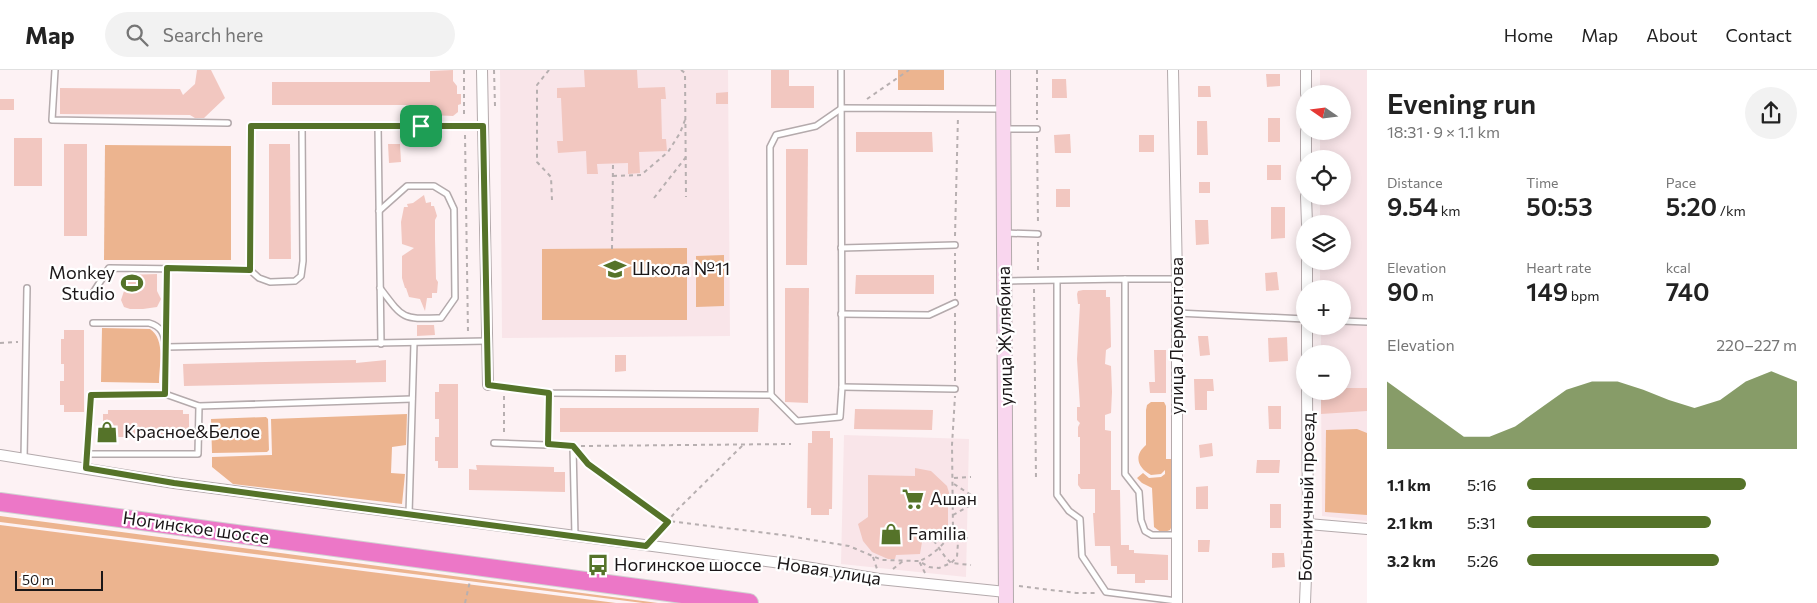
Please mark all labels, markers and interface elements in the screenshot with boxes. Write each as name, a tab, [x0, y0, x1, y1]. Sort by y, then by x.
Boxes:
search box	[105, 12, 455, 57]
text: Map	[25, 20, 75, 49]
icon: search	[123, 21, 151, 49]
text: Search here	[163, 23, 263, 46]
text: Home	[1504, 24, 1553, 46]
text: Map	[1581, 24, 1618, 46]
text: About	[1646, 24, 1698, 46]
text: Contact	[1726, 24, 1792, 46]
north arrow	[1296, 85, 1351, 140]
map controls	[1296, 85, 1351, 400]
text: Evening run	[1387, 86, 1536, 120]
button: share	[1745, 87, 1797, 139]
pin	[400, 105, 442, 147]
icon: arrive	[407, 112, 435, 140]
text: 18:31 · 9 × 1.1 km	[1387, 122, 1500, 141]
button: locate	[1296, 150, 1351, 205]
text: Distance	[1387, 174, 1443, 191]
text: Time	[1526, 174, 1559, 191]
text: Pace	[1666, 174, 1696, 191]
text: 9.54	[1387, 191, 1438, 221]
text: 50:53	[1526, 191, 1593, 221]
text: 5:20	[1666, 191, 1717, 221]
text: km	[1438, 202, 1461, 219]
text: /km	[1717, 202, 1746, 219]
button: layers	[1296, 215, 1351, 270]
school or university icon: Школа №11	[602, 256, 628, 282]
place label: Школа №11	[632, 257, 730, 279]
street label: улица Лермонтова	[1165, 257, 1187, 415]
text: Elevation	[1387, 259, 1446, 276]
text: Heart rate	[1526, 259, 1591, 276]
text: kcal	[1666, 259, 1691, 276]
place label: Monkey Studio	[49, 261, 115, 304]
street label: улица Жулябина	[992, 266, 1016, 406]
sports icon: Monkey Studio	[119, 270, 145, 296]
text: 90	[1387, 276, 1419, 306]
text: 149	[1526, 276, 1568, 306]
text: 740	[1666, 276, 1709, 306]
button: +	[1296, 280, 1351, 335]
text: m	[1419, 287, 1434, 304]
text: bpm	[1568, 287, 1599, 304]
text: Elevation	[1387, 335, 1455, 354]
text: 220–227 m	[1716, 335, 1797, 354]
button: −	[1296, 345, 1351, 400]
street label: Больничный проезд	[1294, 412, 1318, 582]
shop icon: Красное&Белое	[94, 419, 120, 445]
place label: Красное&Белое	[124, 420, 260, 442]
text: 1.1 km	[1387, 475, 1431, 494]
text: 5:16	[1467, 475, 1497, 494]
supermarket icon: Ашан	[900, 486, 926, 512]
place label: Ашан	[930, 487, 977, 509]
street label: Ногинское шоссе	[122, 506, 271, 548]
text: 2.1 km	[1387, 513, 1433, 532]
text: 5:31	[1467, 513, 1496, 532]
shop icon: Familia	[878, 521, 904, 547]
place label: Familia	[908, 522, 966, 544]
street label: Новая улица	[775, 551, 883, 589]
text: 3.2 km	[1387, 551, 1436, 570]
text: 5:26	[1467, 551, 1499, 570]
bus stop icon: Ногинское шоссе	[585, 552, 611, 578]
place label: Ногинское шоссе	[614, 553, 762, 575]
scale bar	[15, 568, 102, 591]
text: 50 m	[22, 571, 54, 588]

